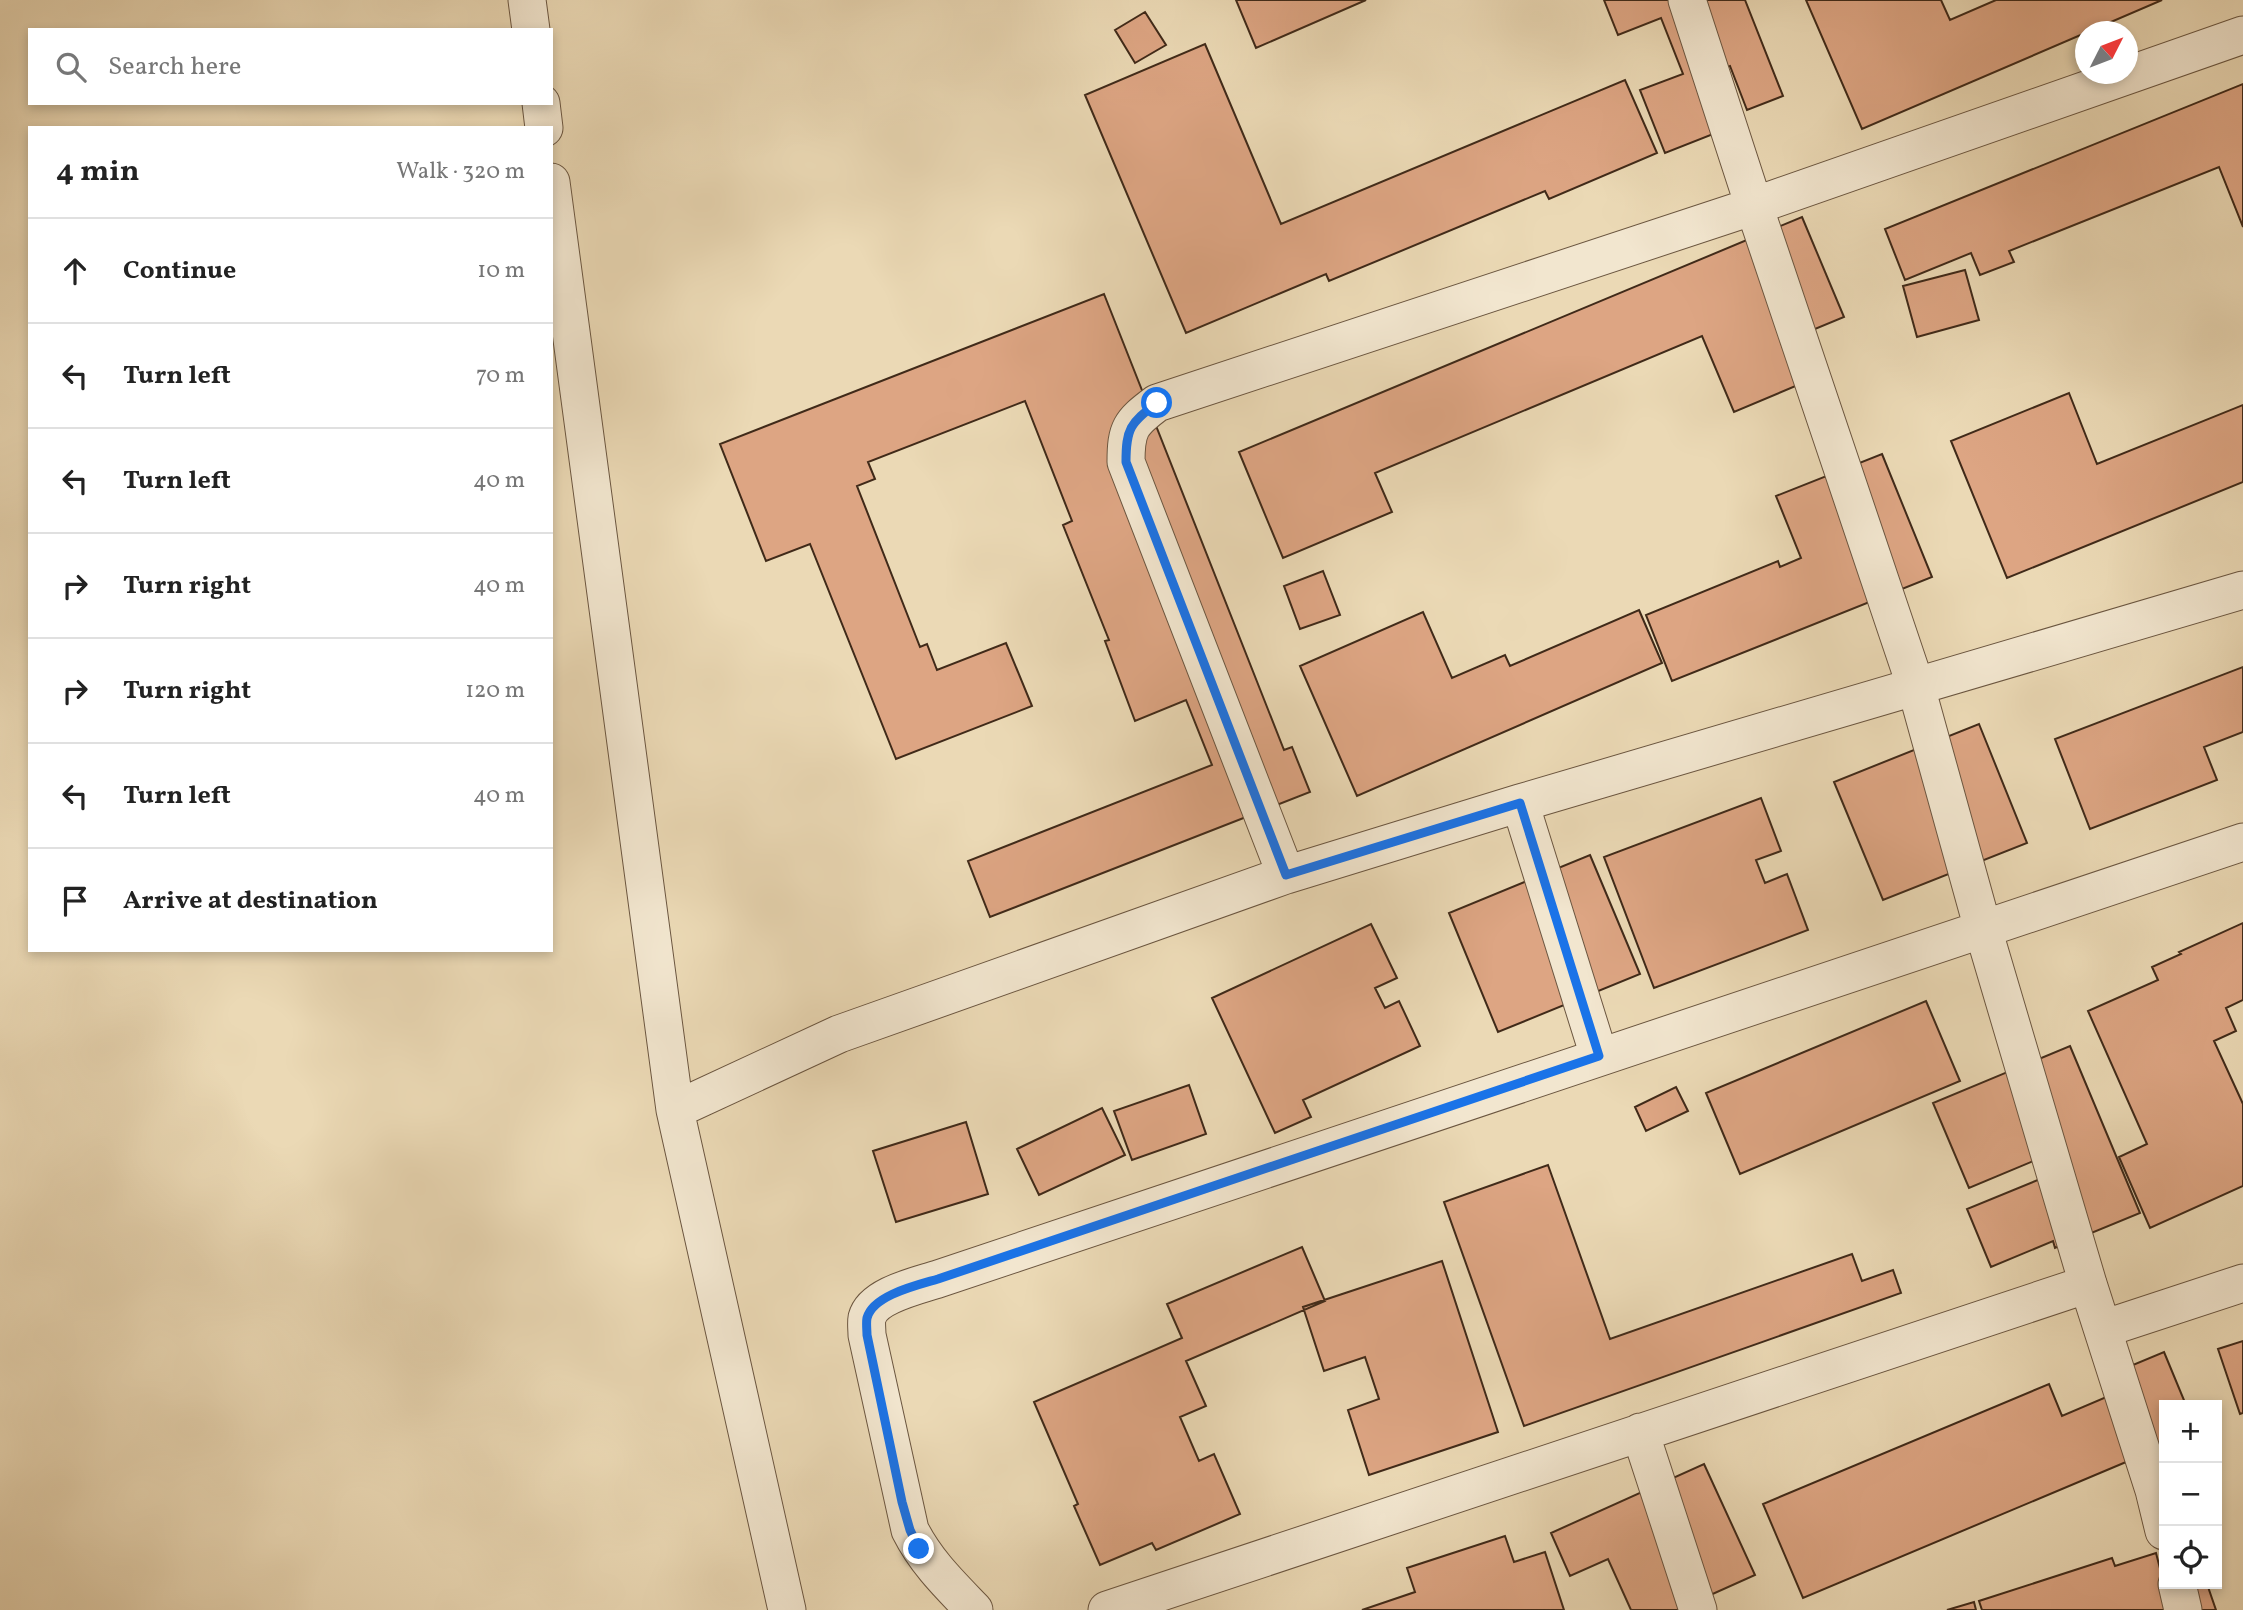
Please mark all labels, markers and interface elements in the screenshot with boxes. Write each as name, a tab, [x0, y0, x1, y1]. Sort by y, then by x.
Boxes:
north arrow	[2075, 21, 2138, 84]
search box	[28, 28, 553, 105]
icon: search	[52, 48, 90, 86]
text: Search here	[108, 49, 241, 85]
text: 4 min	[56, 151, 140, 193]
text: Walk · 320 m	[396, 156, 525, 188]
icon: ahead	[56, 252, 94, 290]
text: Continue	[123, 253, 236, 289]
text: 10 m	[477, 255, 525, 287]
icon: left	[56, 357, 94, 395]
text: Turn left	[123, 358, 231, 394]
text: 70 m	[476, 360, 525, 392]
route start	[1141, 387, 1172, 418]
icon: left	[56, 462, 94, 500]
text: Turn left	[123, 463, 231, 499]
text: 40 m	[473, 465, 525, 497]
icon: right	[56, 567, 94, 605]
text: Turn right	[123, 568, 251, 604]
text: 40 m	[473, 570, 525, 602]
icon: right	[56, 672, 94, 710]
text: Turn right	[123, 673, 251, 709]
text: 120 m	[465, 675, 525, 707]
icon: left	[56, 777, 94, 815]
text: Turn left	[123, 778, 231, 814]
text: 40 m	[473, 780, 525, 812]
icon: arrive	[56, 882, 94, 920]
text: Arrive at destination	[123, 883, 378, 919]
map controls	[2159, 1400, 2222, 1589]
button: +	[2159, 1400, 2222, 1463]
button: −	[2159, 1463, 2222, 1526]
button: locate	[2159, 1526, 2222, 1589]
route end	[903, 1533, 934, 1564]

